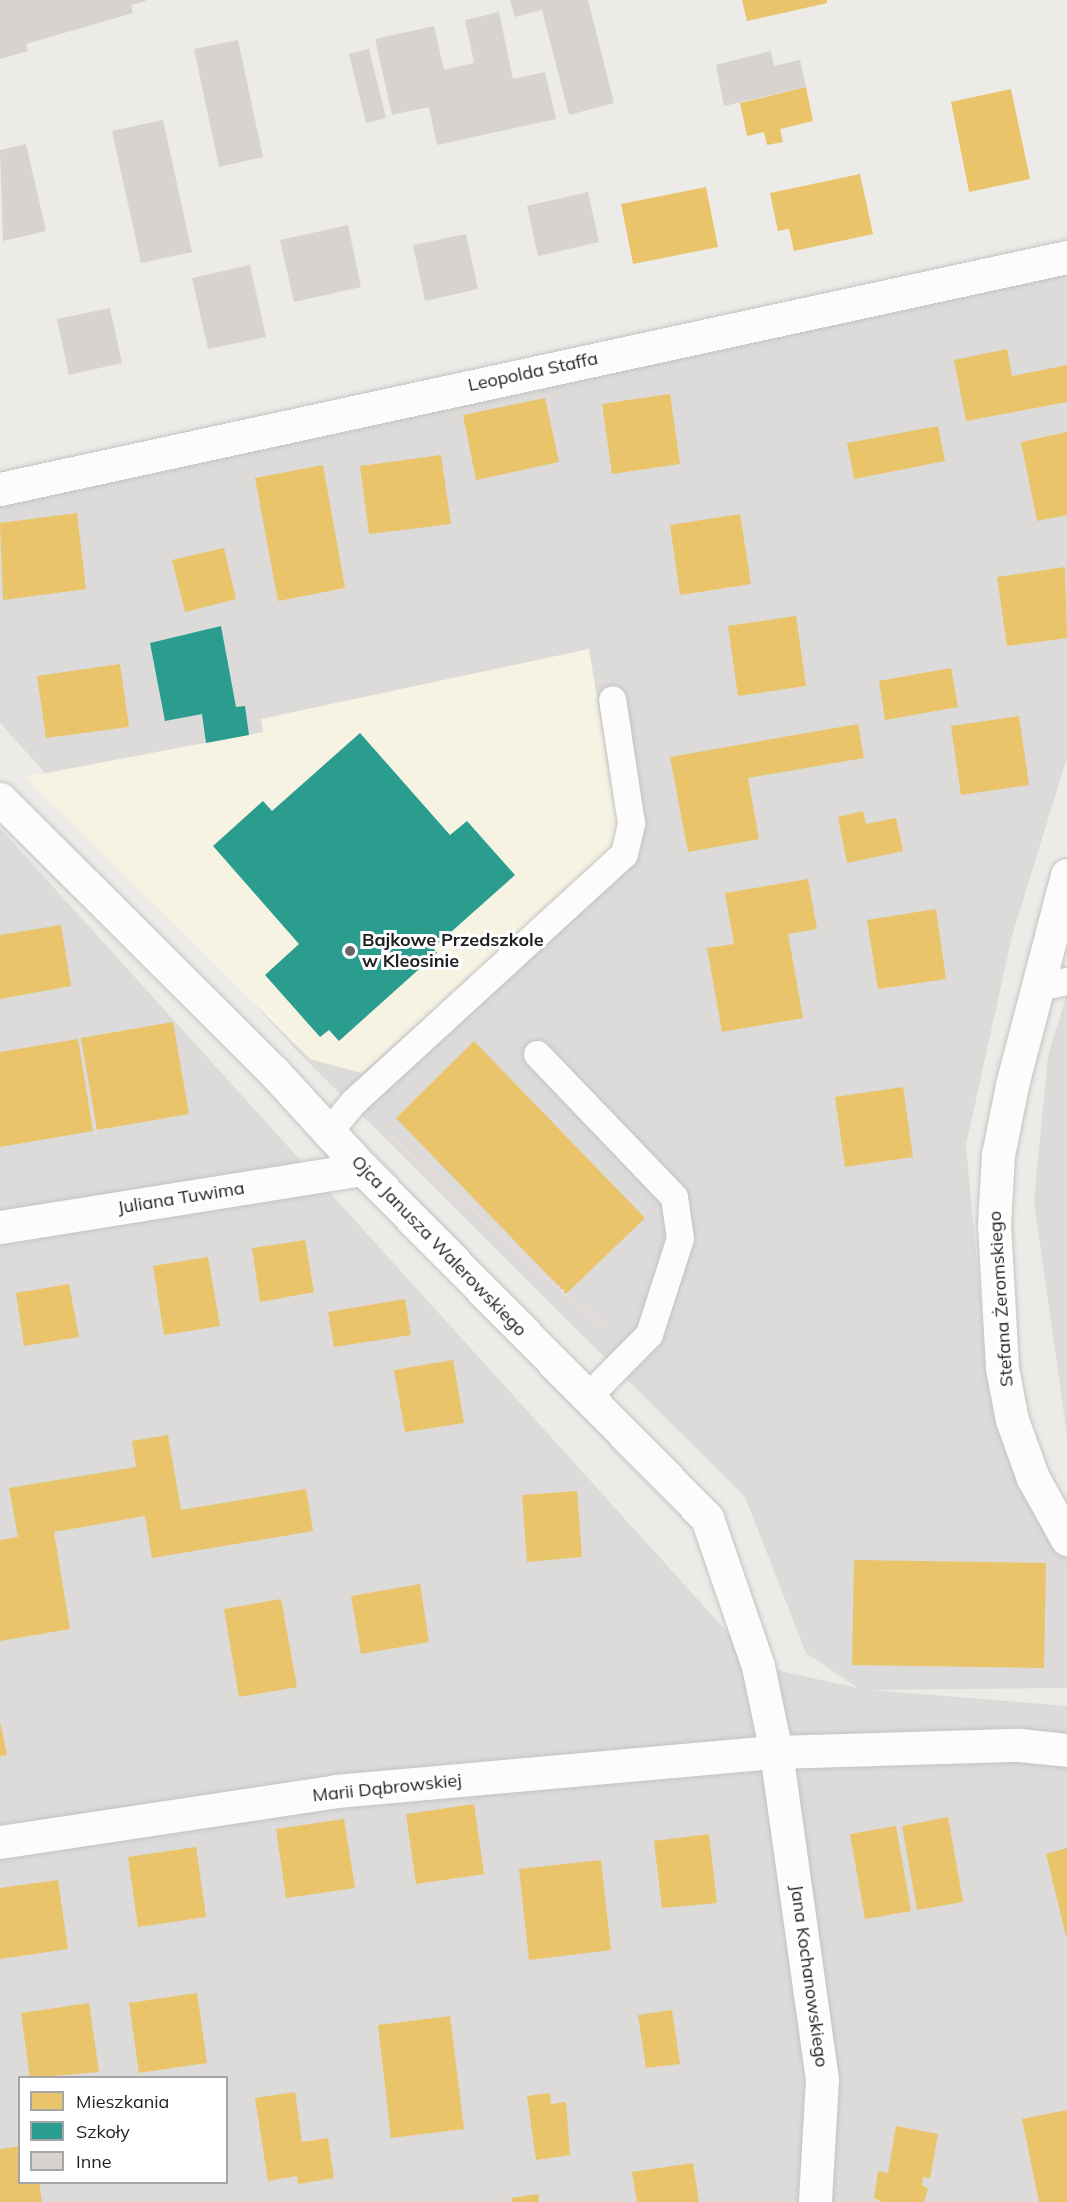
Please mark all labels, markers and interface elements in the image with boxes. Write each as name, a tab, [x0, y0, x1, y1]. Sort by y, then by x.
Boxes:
street label: Leopolda Staffa	[466, 348, 600, 396]
place label: Bajkowe Przedszkole w Kleosinie	[362, 930, 544, 972]
marker: Bajkowe Przedszkole w Kleosinie	[343, 944, 357, 958]
street label: Ojca Janusza Walerowskiego	[347, 1151, 531, 1341]
street label: Juliana Tuwima	[116, 1177, 246, 1219]
street label: Stefana Żeromskiego	[984, 1210, 1018, 1388]
street label: Marii Dąbrowskiej	[311, 1769, 463, 1807]
street label: Jana Kochanowskiego	[785, 1883, 833, 2069]
legend	[18, 2076, 228, 2184]
text: Mieszkania	[76, 2090, 169, 2113]
text: Szkoły	[76, 2120, 130, 2143]
text: Inne	[76, 2150, 112, 2173]

